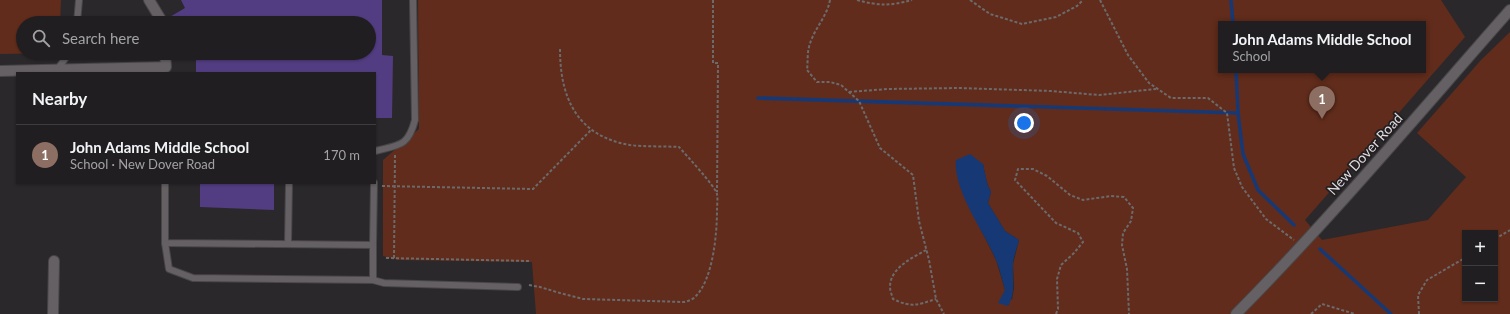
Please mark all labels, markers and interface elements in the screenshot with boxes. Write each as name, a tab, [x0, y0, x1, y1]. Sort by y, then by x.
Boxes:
search box	[16, 16, 376, 60]
popup	[1218, 21, 1426, 73]
icon: search	[30, 27, 52, 49]
text: Search here	[62, 29, 139, 47]
text: John Adams Middle School	[1232, 30, 1412, 48]
text: School	[1232, 48, 1271, 64]
pin: 1	[1309, 86, 1335, 119]
text: Nearby	[32, 88, 87, 109]
street label: New Dover Road	[1323, 109, 1406, 198]
your location	[1014, 113, 1034, 133]
text: John Adams Middle School	[70, 138, 249, 156]
text: 1	[41, 147, 49, 163]
text: 170 m	[323, 147, 360, 163]
text: School · New Dover Road	[70, 156, 215, 172]
map controls	[1462, 230, 1498, 302]
button: +	[1462, 230, 1498, 266]
button: −	[1462, 266, 1498, 302]

